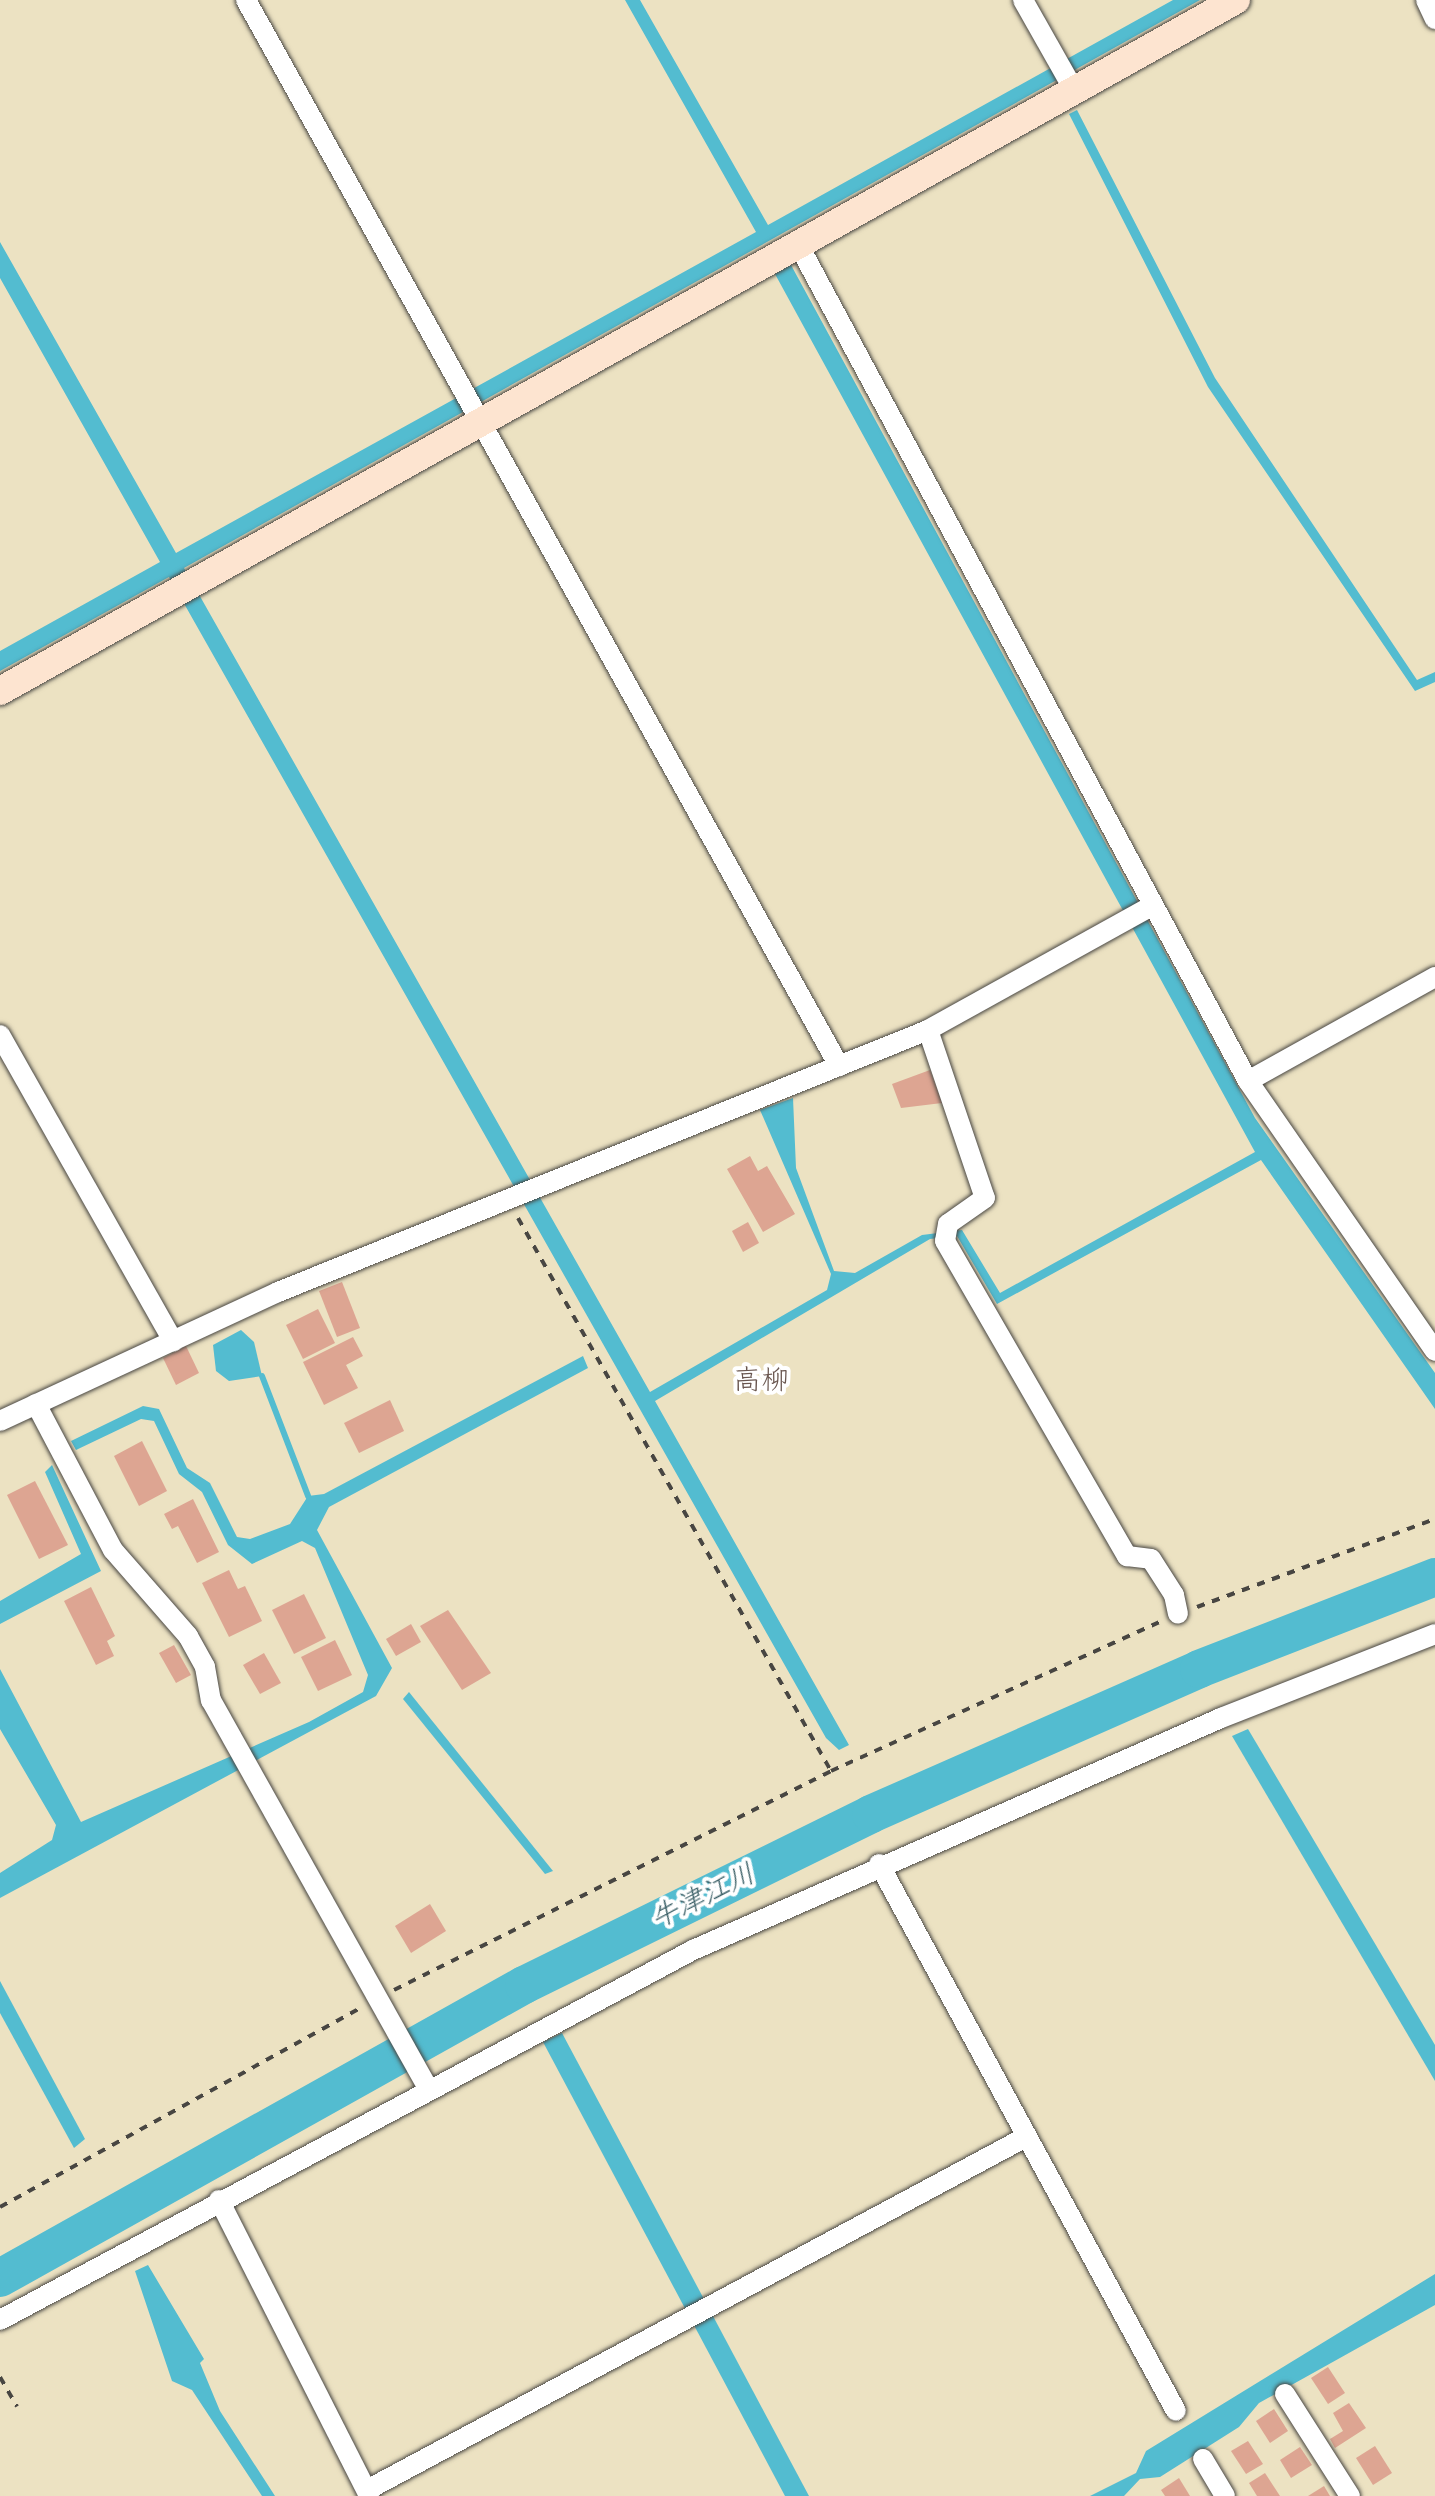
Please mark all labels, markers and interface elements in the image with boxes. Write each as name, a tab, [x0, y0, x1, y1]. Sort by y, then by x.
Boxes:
district label: 高柳	[733, 1364, 789, 1398]
water label: 牛津江川	[645, 1857, 761, 1937]

